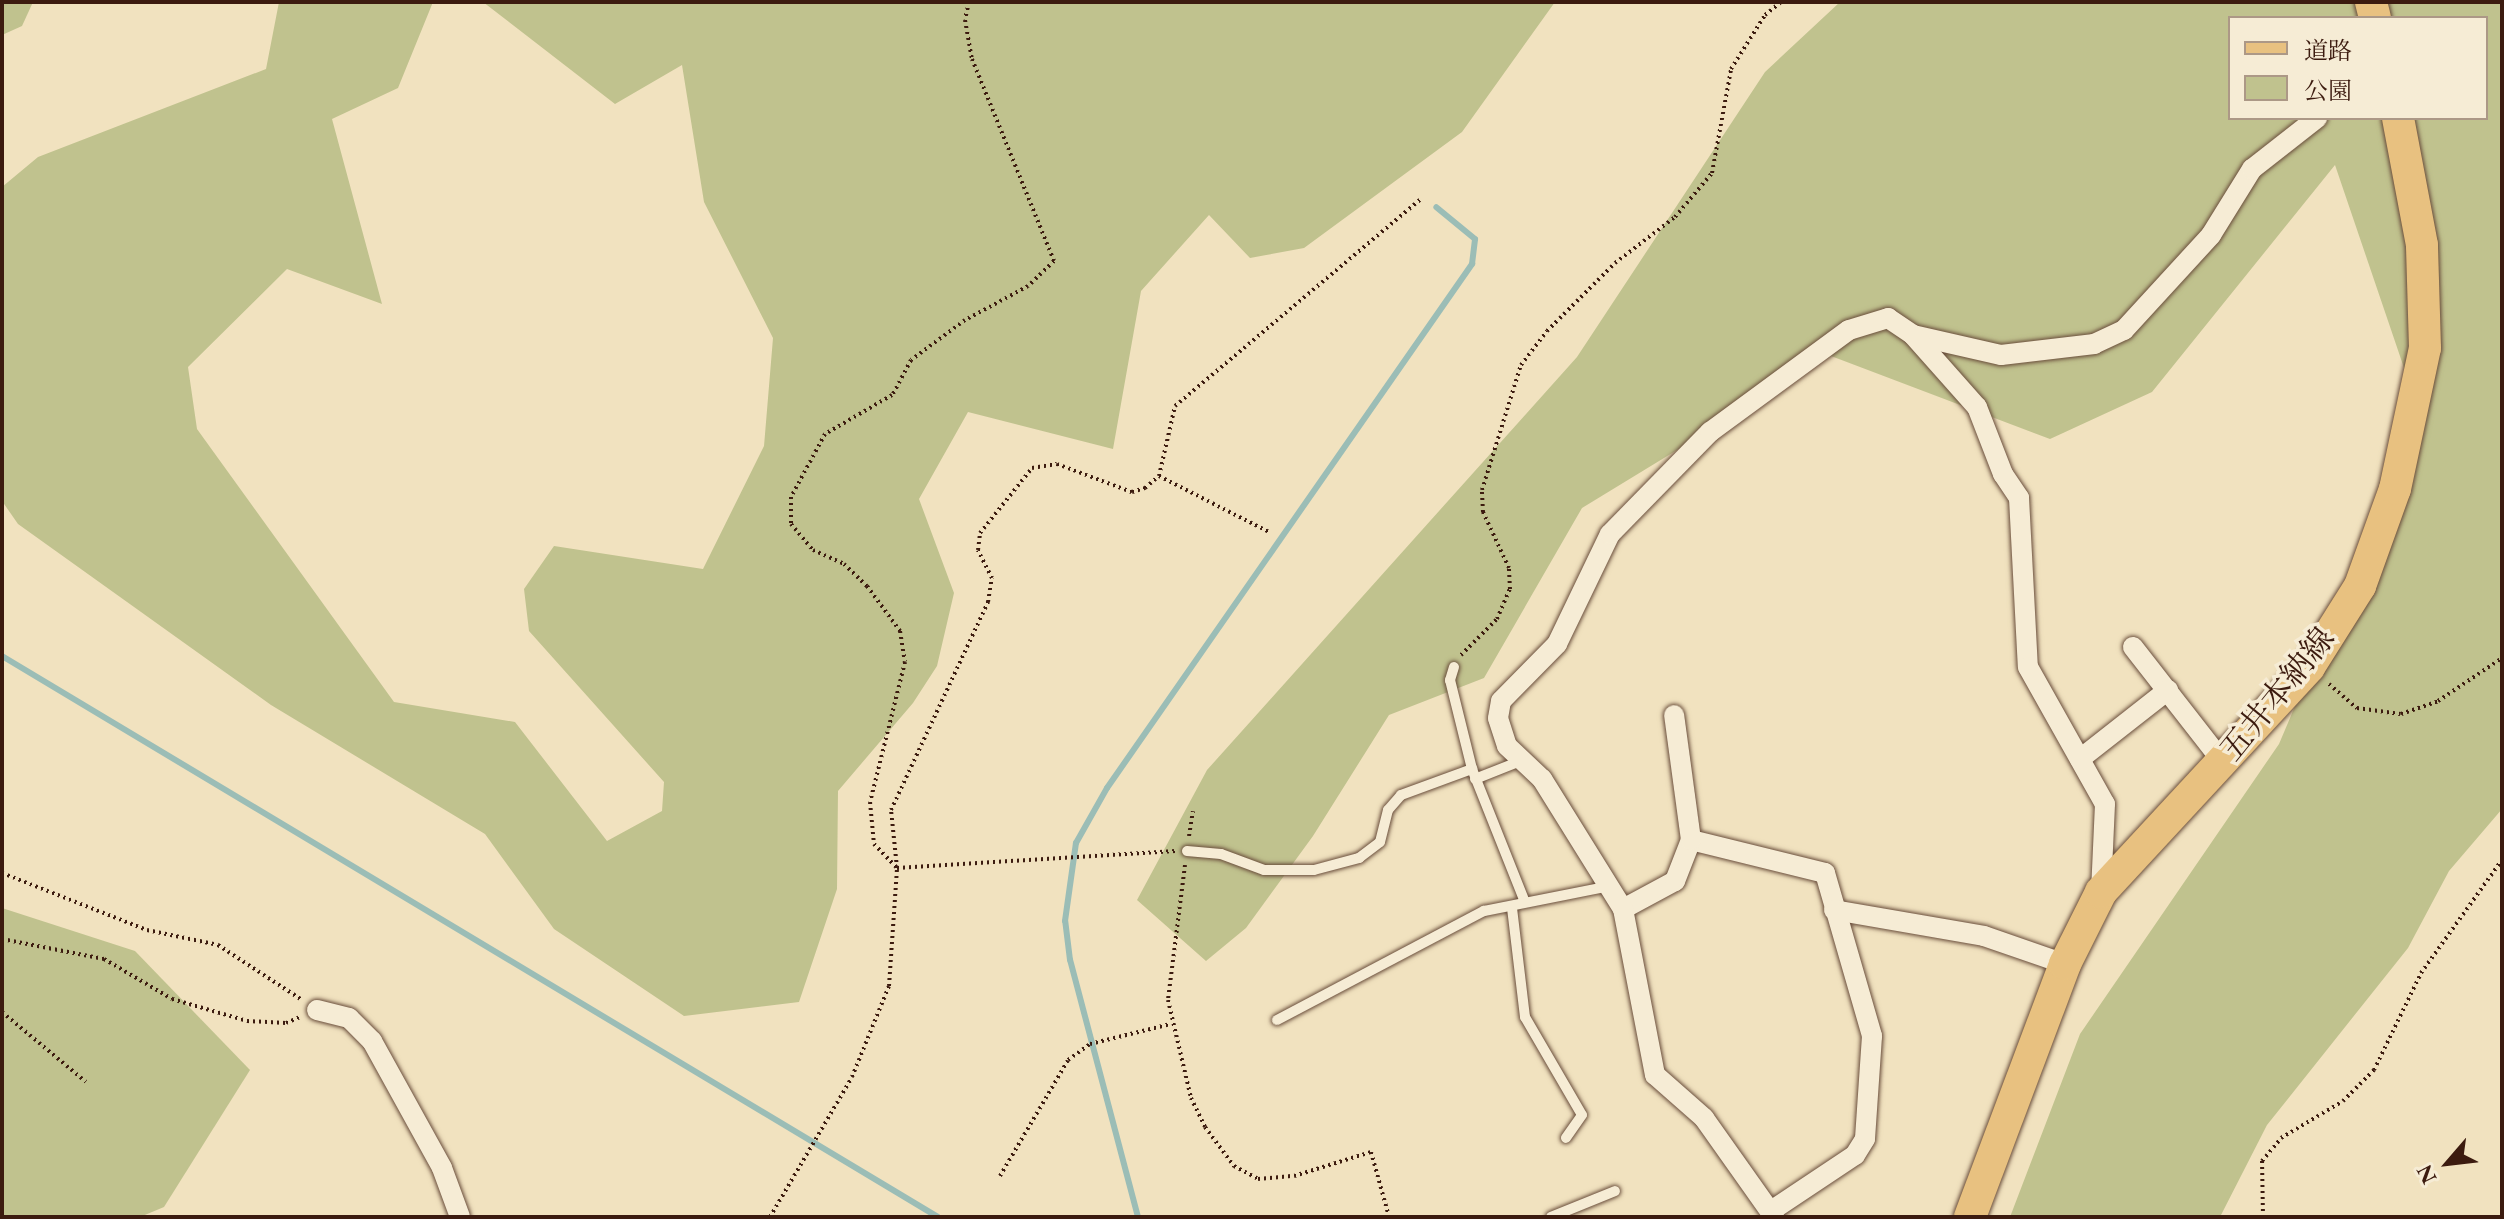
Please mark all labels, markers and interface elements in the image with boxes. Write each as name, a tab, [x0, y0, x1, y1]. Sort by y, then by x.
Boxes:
legend	[2228, 16, 2488, 120]
text: 道路	[2304, 35, 2352, 66]
text: 公園	[2304, 75, 2352, 106]
street label: 五井本納線	[2212, 620, 2342, 768]
north arrow	[2408, 1123, 2488, 1203]
text: N	[2409, 1160, 2443, 1189]

